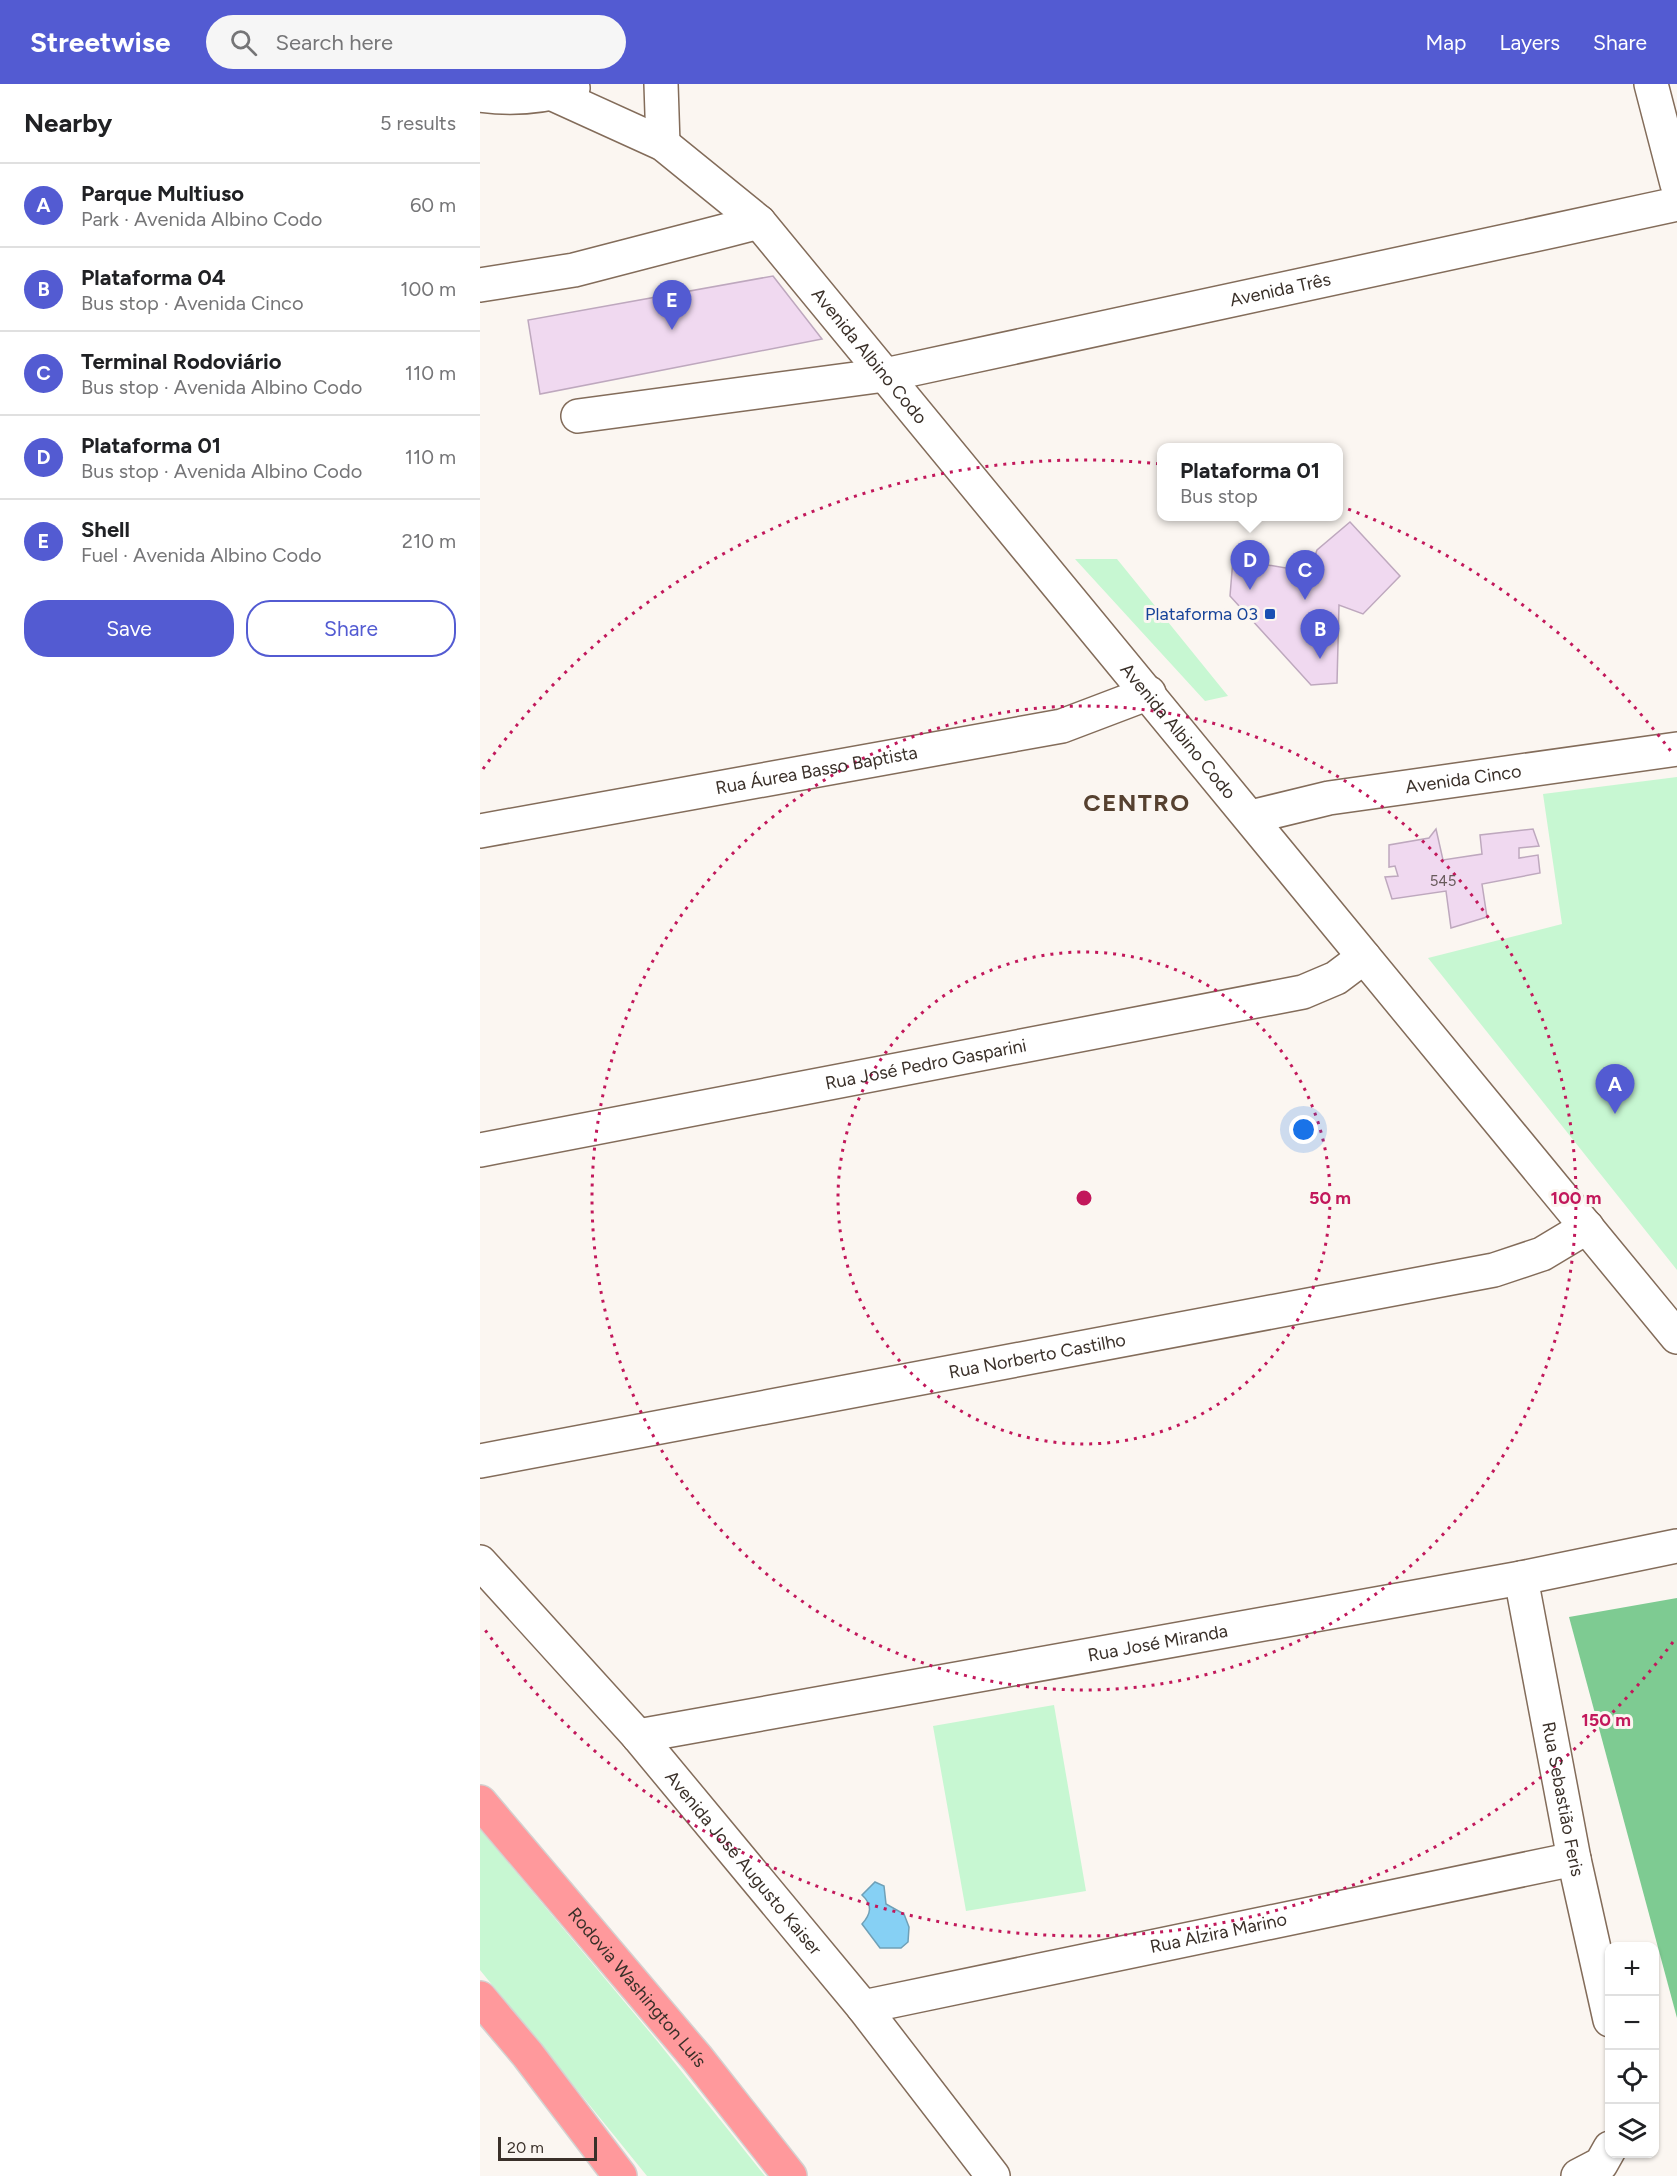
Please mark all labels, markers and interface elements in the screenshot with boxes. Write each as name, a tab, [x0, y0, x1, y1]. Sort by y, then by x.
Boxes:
search box	[206, 15, 626, 69]
text: Streetwise	[30, 25, 170, 59]
icon: search	[227, 26, 260, 59]
text: Search here	[275, 29, 393, 56]
text: Map	[1426, 30, 1466, 55]
text: Layers	[1499, 30, 1560, 55]
text: Share	[1593, 30, 1647, 55]
text: Nearby	[24, 107, 112, 139]
text: 5 results	[380, 111, 456, 135]
text: Parque Multiuso	[81, 180, 244, 207]
text: A	[36, 193, 51, 217]
text: 60 m	[410, 193, 456, 217]
text: Park · Avenida Albino Codo	[81, 207, 322, 231]
text: Plataforma 04	[81, 264, 226, 291]
street label: Avenida Três	[1228, 268, 1333, 311]
text: B	[37, 277, 50, 301]
text: 100 m	[400, 277, 456, 301]
pin: E	[652, 280, 692, 330]
street label: Avenida Albino Codo	[807, 283, 932, 428]
text: Bus stop · Avenida Cinco	[81, 291, 304, 315]
text: Terminal Rodoviário	[81, 348, 282, 375]
text: C	[36, 361, 51, 385]
text: 110 m	[405, 361, 456, 385]
text: Bus stop · Avenida Albino Codo	[81, 375, 362, 399]
text: Plataforma 01	[81, 432, 221, 459]
popup	[1157, 443, 1343, 521]
text: D	[37, 445, 51, 469]
text: 110 m	[405, 445, 456, 469]
text: Plataforma 01	[1180, 457, 1320, 484]
text: Bus stop · Avenida Albino Codo	[81, 459, 362, 483]
text: Bus stop	[1180, 484, 1258, 508]
text: Shell	[81, 516, 130, 543]
text: E	[38, 529, 49, 553]
text: 210 m	[402, 529, 456, 553]
pin: D	[1230, 540, 1270, 590]
text: Fuel · Avenida Albino Codo	[81, 543, 322, 567]
pin: C	[1286, 550, 1324, 600]
button: Save	[24, 600, 234, 657]
button: Share	[246, 600, 456, 657]
place label: Plataforma 03	[1145, 603, 1258, 625]
marker: Plataforma 03	[1263, 607, 1277, 621]
pin: B	[1300, 610, 1340, 659]
street label: Avenida Albino Codo	[1116, 659, 1241, 804]
street label: Rua Áurea Basso Baptista	[714, 741, 919, 799]
street label: Avenida Cinco	[1404, 760, 1523, 798]
district label: CENTRO	[1083, 788, 1191, 817]
house number: 545	[1430, 872, 1456, 890]
street label: Rua José Pedro Gasparini	[823, 1034, 1028, 1094]
pin: A	[1596, 1064, 1634, 1114]
your location	[1289, 1115, 1318, 1144]
text: 50 m	[1309, 1187, 1351, 1209]
text: 100 m	[1551, 1187, 1601, 1209]
centre of rings	[1074, 1188, 1094, 1208]
street label: Rua Norberto Castilho	[947, 1329, 1128, 1383]
street label: Rua José Miranda	[1086, 1620, 1230, 1666]
text: 150 m	[1581, 1709, 1631, 1731]
street label: Rua Sebastião Feris	[1537, 1720, 1589, 1879]
street label: Avenida José Augusto Kaiser	[660, 1766, 826, 1960]
street label: Rodovia Washington Luís	[563, 1903, 711, 2072]
street label: Rua Alzira Marino	[1148, 1908, 1289, 1958]
map controls	[1605, 1942, 1659, 2158]
button: +	[1605, 1942, 1659, 1996]
button: −	[1605, 1996, 1659, 2050]
button: locate	[1605, 2050, 1659, 2104]
button: layers	[1605, 2104, 1659, 2158]
scale bar	[498, 2134, 597, 2162]
text: 20 m	[507, 2138, 544, 2157]

